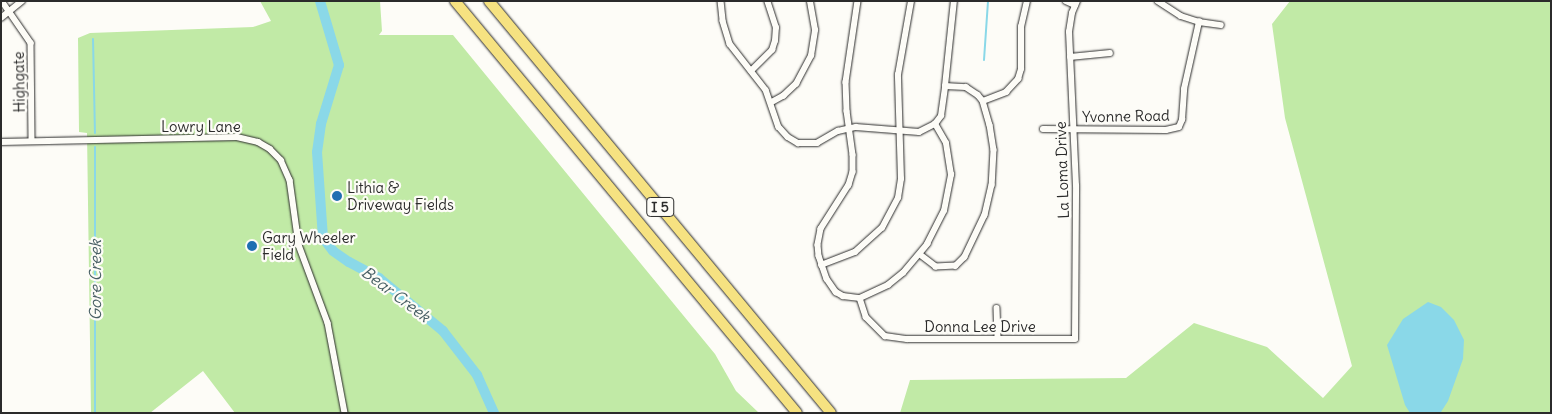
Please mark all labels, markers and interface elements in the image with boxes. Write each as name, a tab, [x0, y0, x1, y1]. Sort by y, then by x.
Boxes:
street label: Highgate	[9, 51, 29, 113]
street label: Yvonne Road	[1082, 106, 1170, 126]
street label: Lowry Lane	[161, 118, 241, 136]
street label: La Loma Drive	[1051, 121, 1073, 219]
place label: Lithia & Driveway Fields	[347, 178, 454, 213]
marker: Lithia & Driveway Fields	[331, 190, 343, 202]
road number: I 5	[646, 196, 674, 218]
place label: Gary Wheeler Field	[262, 228, 356, 263]
water label: Gore Creek	[85, 240, 105, 320]
marker: Gary Wheeler Field	[246, 240, 258, 252]
water label: Bear Creek	[358, 262, 434, 326]
street label: Donna Lee Drive	[924, 318, 1036, 336]

